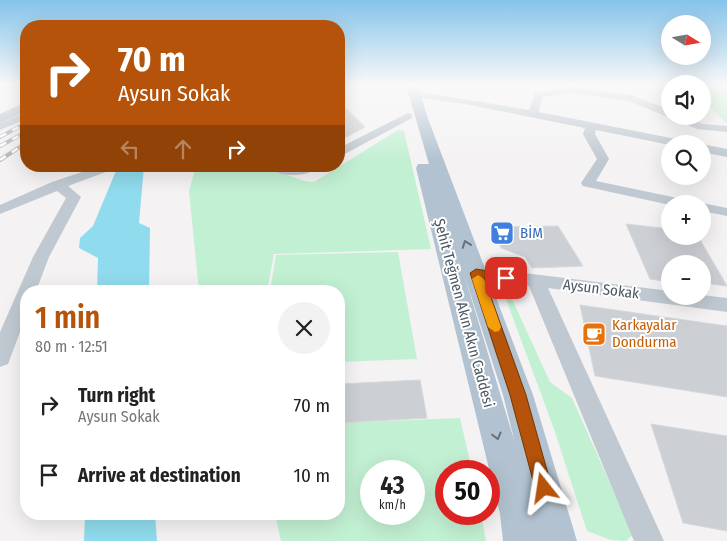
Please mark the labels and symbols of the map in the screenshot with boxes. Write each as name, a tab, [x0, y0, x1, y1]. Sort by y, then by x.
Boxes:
north arrow	[661, 15, 711, 65]
street label: Şehit Teğmen Akın Akın Caddesi	[430, 217, 498, 409]
supermarket icon: BİM	[489, 220, 515, 246]
place label: BİM	[520, 224, 543, 242]
one-way arrow	[462, 240, 472, 249]
pin	[485, 257, 527, 299]
street label: Aysun Sokak	[562, 275, 640, 303]
place label: Karkayalar Dondurma	[612, 316, 677, 351]
cafe icon: Karkayalar Dondurma	[581, 321, 607, 347]
one-way arrow	[492, 431, 502, 440]
speed limit sign: 50	[435, 460, 500, 525]
position arrow	[517, 461, 569, 513]

